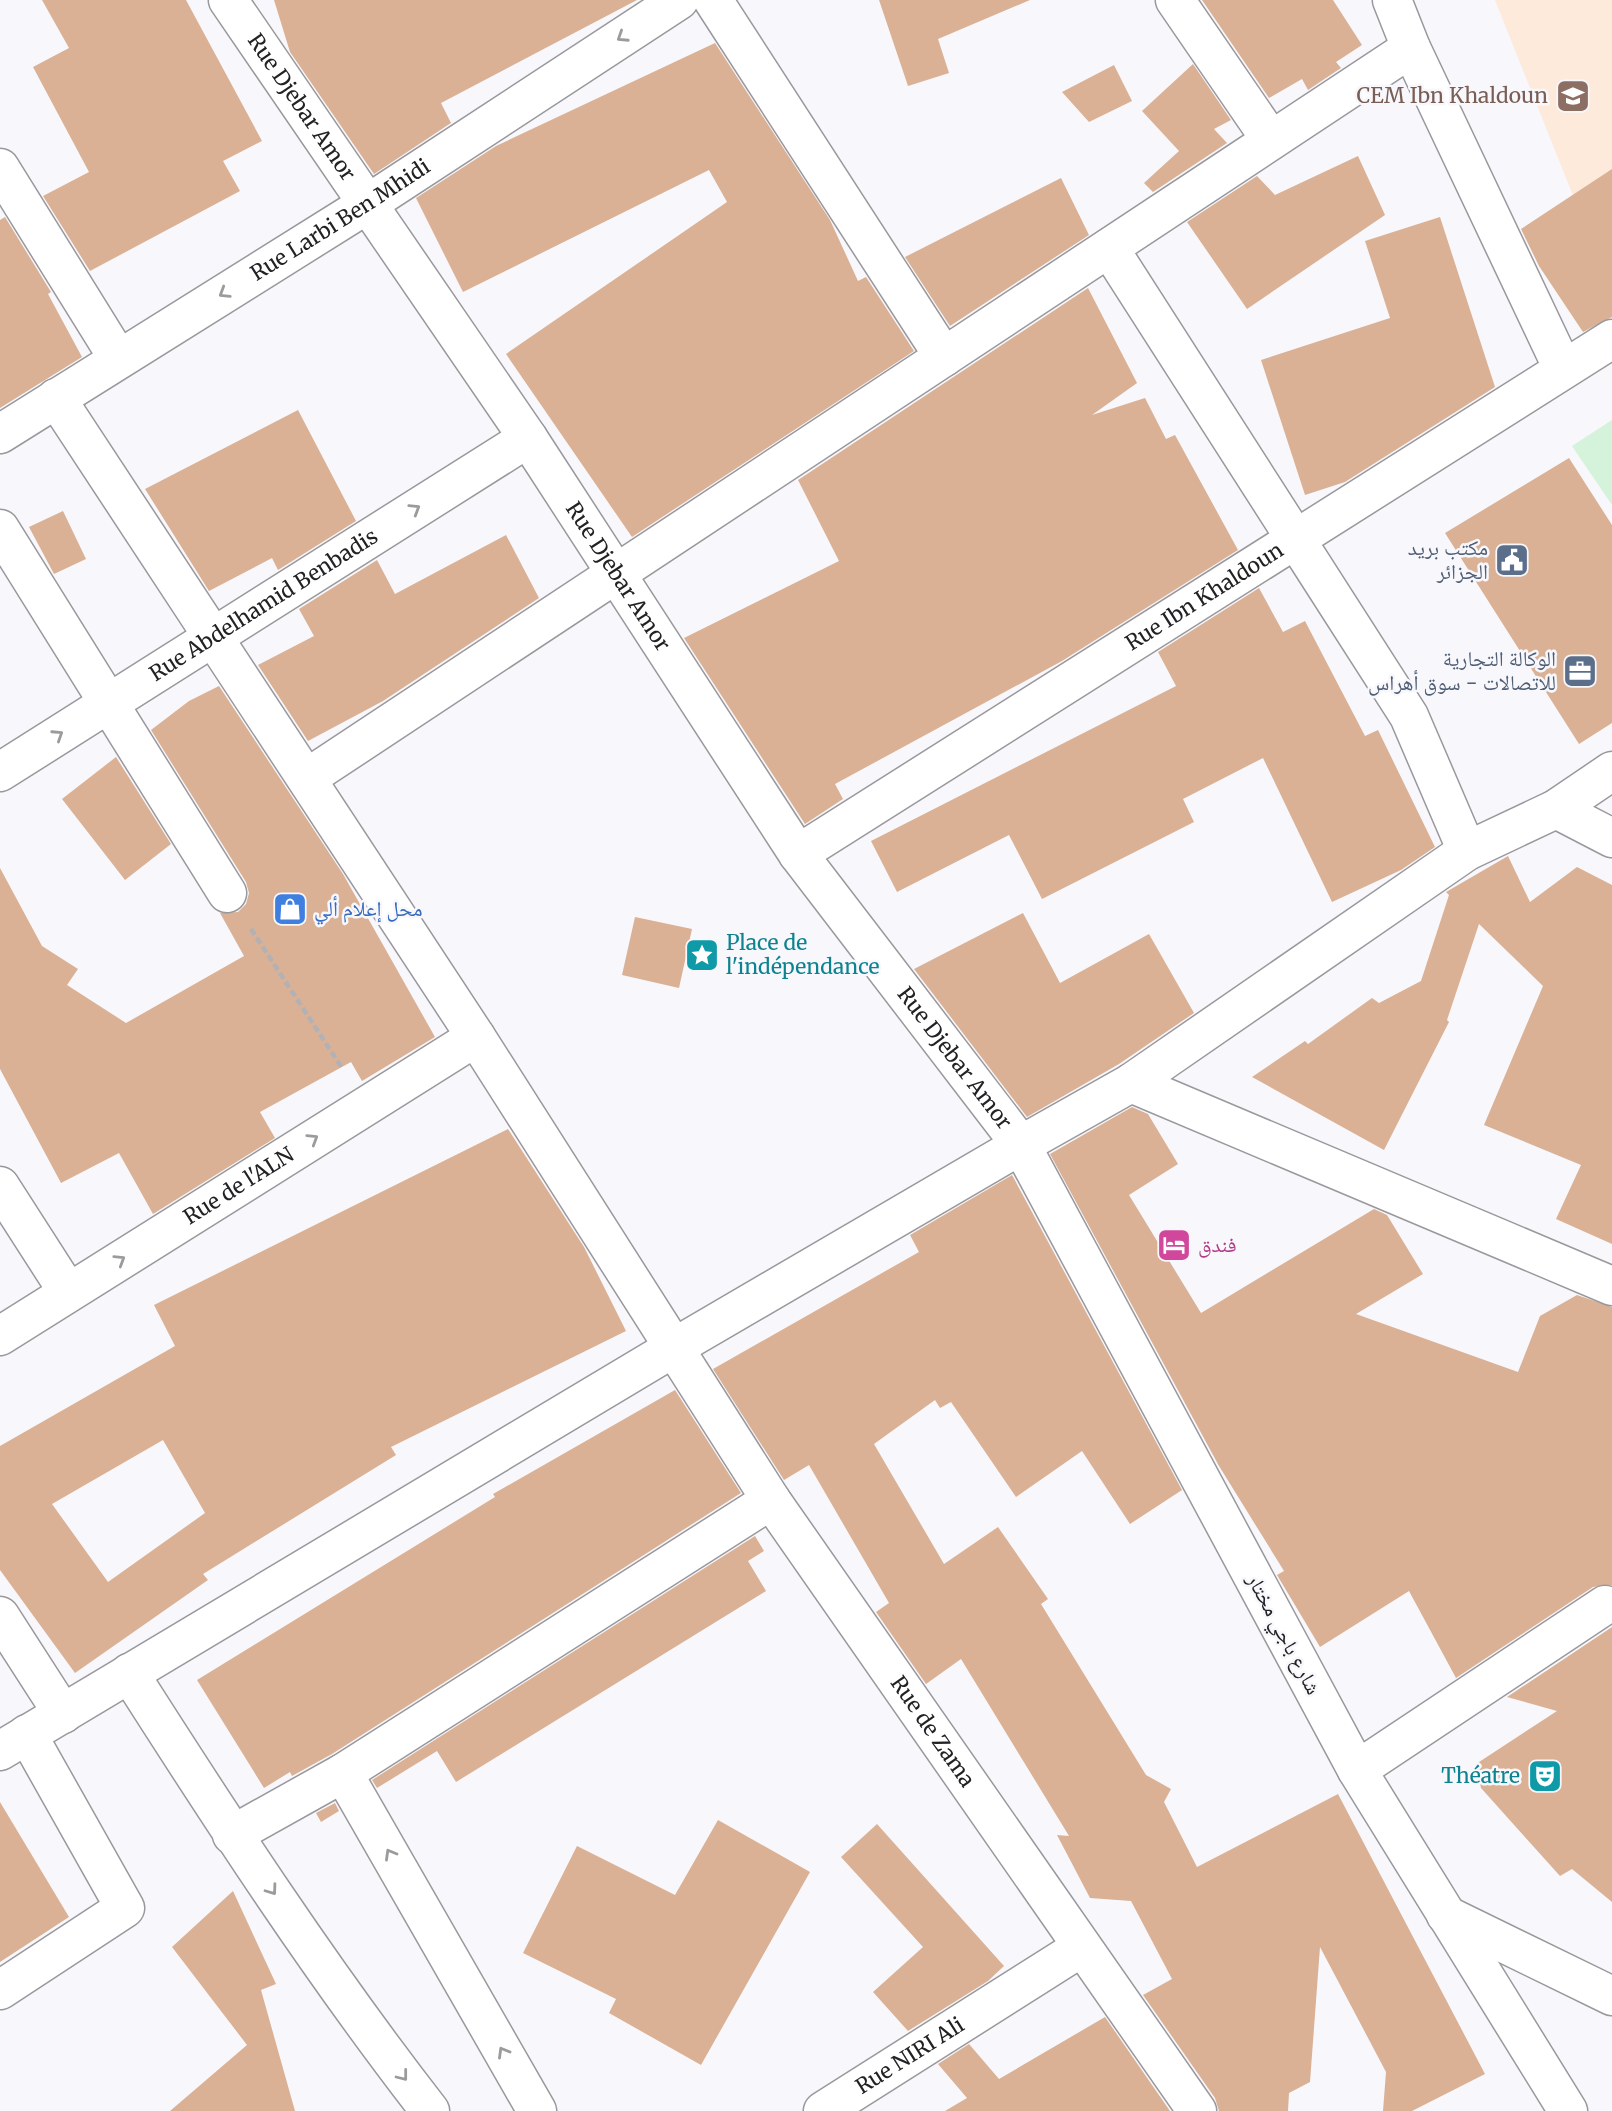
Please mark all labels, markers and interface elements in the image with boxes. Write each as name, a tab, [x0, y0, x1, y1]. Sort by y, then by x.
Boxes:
street label: Rue Djebar Amor	[242, 28, 362, 186]
one-way arrow	[616, 29, 629, 42]
school or university icon: CEM Ibn Khaldoun	[1554, 77, 1592, 115]
place label: CEM Ibn Khaldoun	[1357, 82, 1548, 109]
street label: Rue Larbi Ben Mhidi	[245, 153, 435, 287]
one-way arrow	[219, 284, 232, 297]
street label: Rue Djebar Amor	[560, 497, 677, 656]
one-way arrow	[408, 504, 421, 517]
street label: Rue Abdelhamid Benbadis	[144, 523, 383, 687]
place label: مكتب بريد الجزائر	[1408, 534, 1488, 585]
street label: Rue Ibn Khaldoun	[1120, 536, 1288, 656]
public building icon: مكتب بريد الجزائر	[1493, 541, 1531, 579]
place label: الوكالة التجارية للاتصالات - سوق أهراس	[1368, 645, 1556, 696]
office icon: الوكالة التجارية للاتصالات - سوق أهراس	[1561, 652, 1599, 690]
one-way arrow	[50, 731, 63, 744]
shop icon: محل إعلام ألي	[271, 890, 309, 928]
place label: محل إعلام ألي	[314, 895, 423, 925]
place label: Place de l'indépendance	[726, 929, 880, 980]
place icon: Place de l'indépendance	[683, 936, 721, 974]
street label: Rue Djebar Amor	[892, 981, 1018, 1134]
one-way arrow	[305, 1135, 318, 1148]
street label: Rue de l'ALN	[178, 1141, 299, 1230]
hotel icon: فندق	[1155, 1226, 1193, 1264]
place label: فندق	[1198, 1231, 1237, 1258]
one-way arrow	[112, 1255, 125, 1268]
street label: شارع باجي مختار	[1238, 1568, 1328, 1701]
street label: Rue de Zama	[885, 1670, 981, 1792]
theatre icon: Théatre	[1526, 1757, 1564, 1795]
place label: Théatre	[1441, 1762, 1520, 1789]
one-way arrow	[385, 1849, 398, 1862]
one-way arrow	[264, 1882, 276, 1895]
street label: Rue NIRI Ali	[850, 2011, 969, 2100]
one-way arrow	[498, 2046, 511, 2059]
one-way arrow	[395, 2068, 407, 2081]

